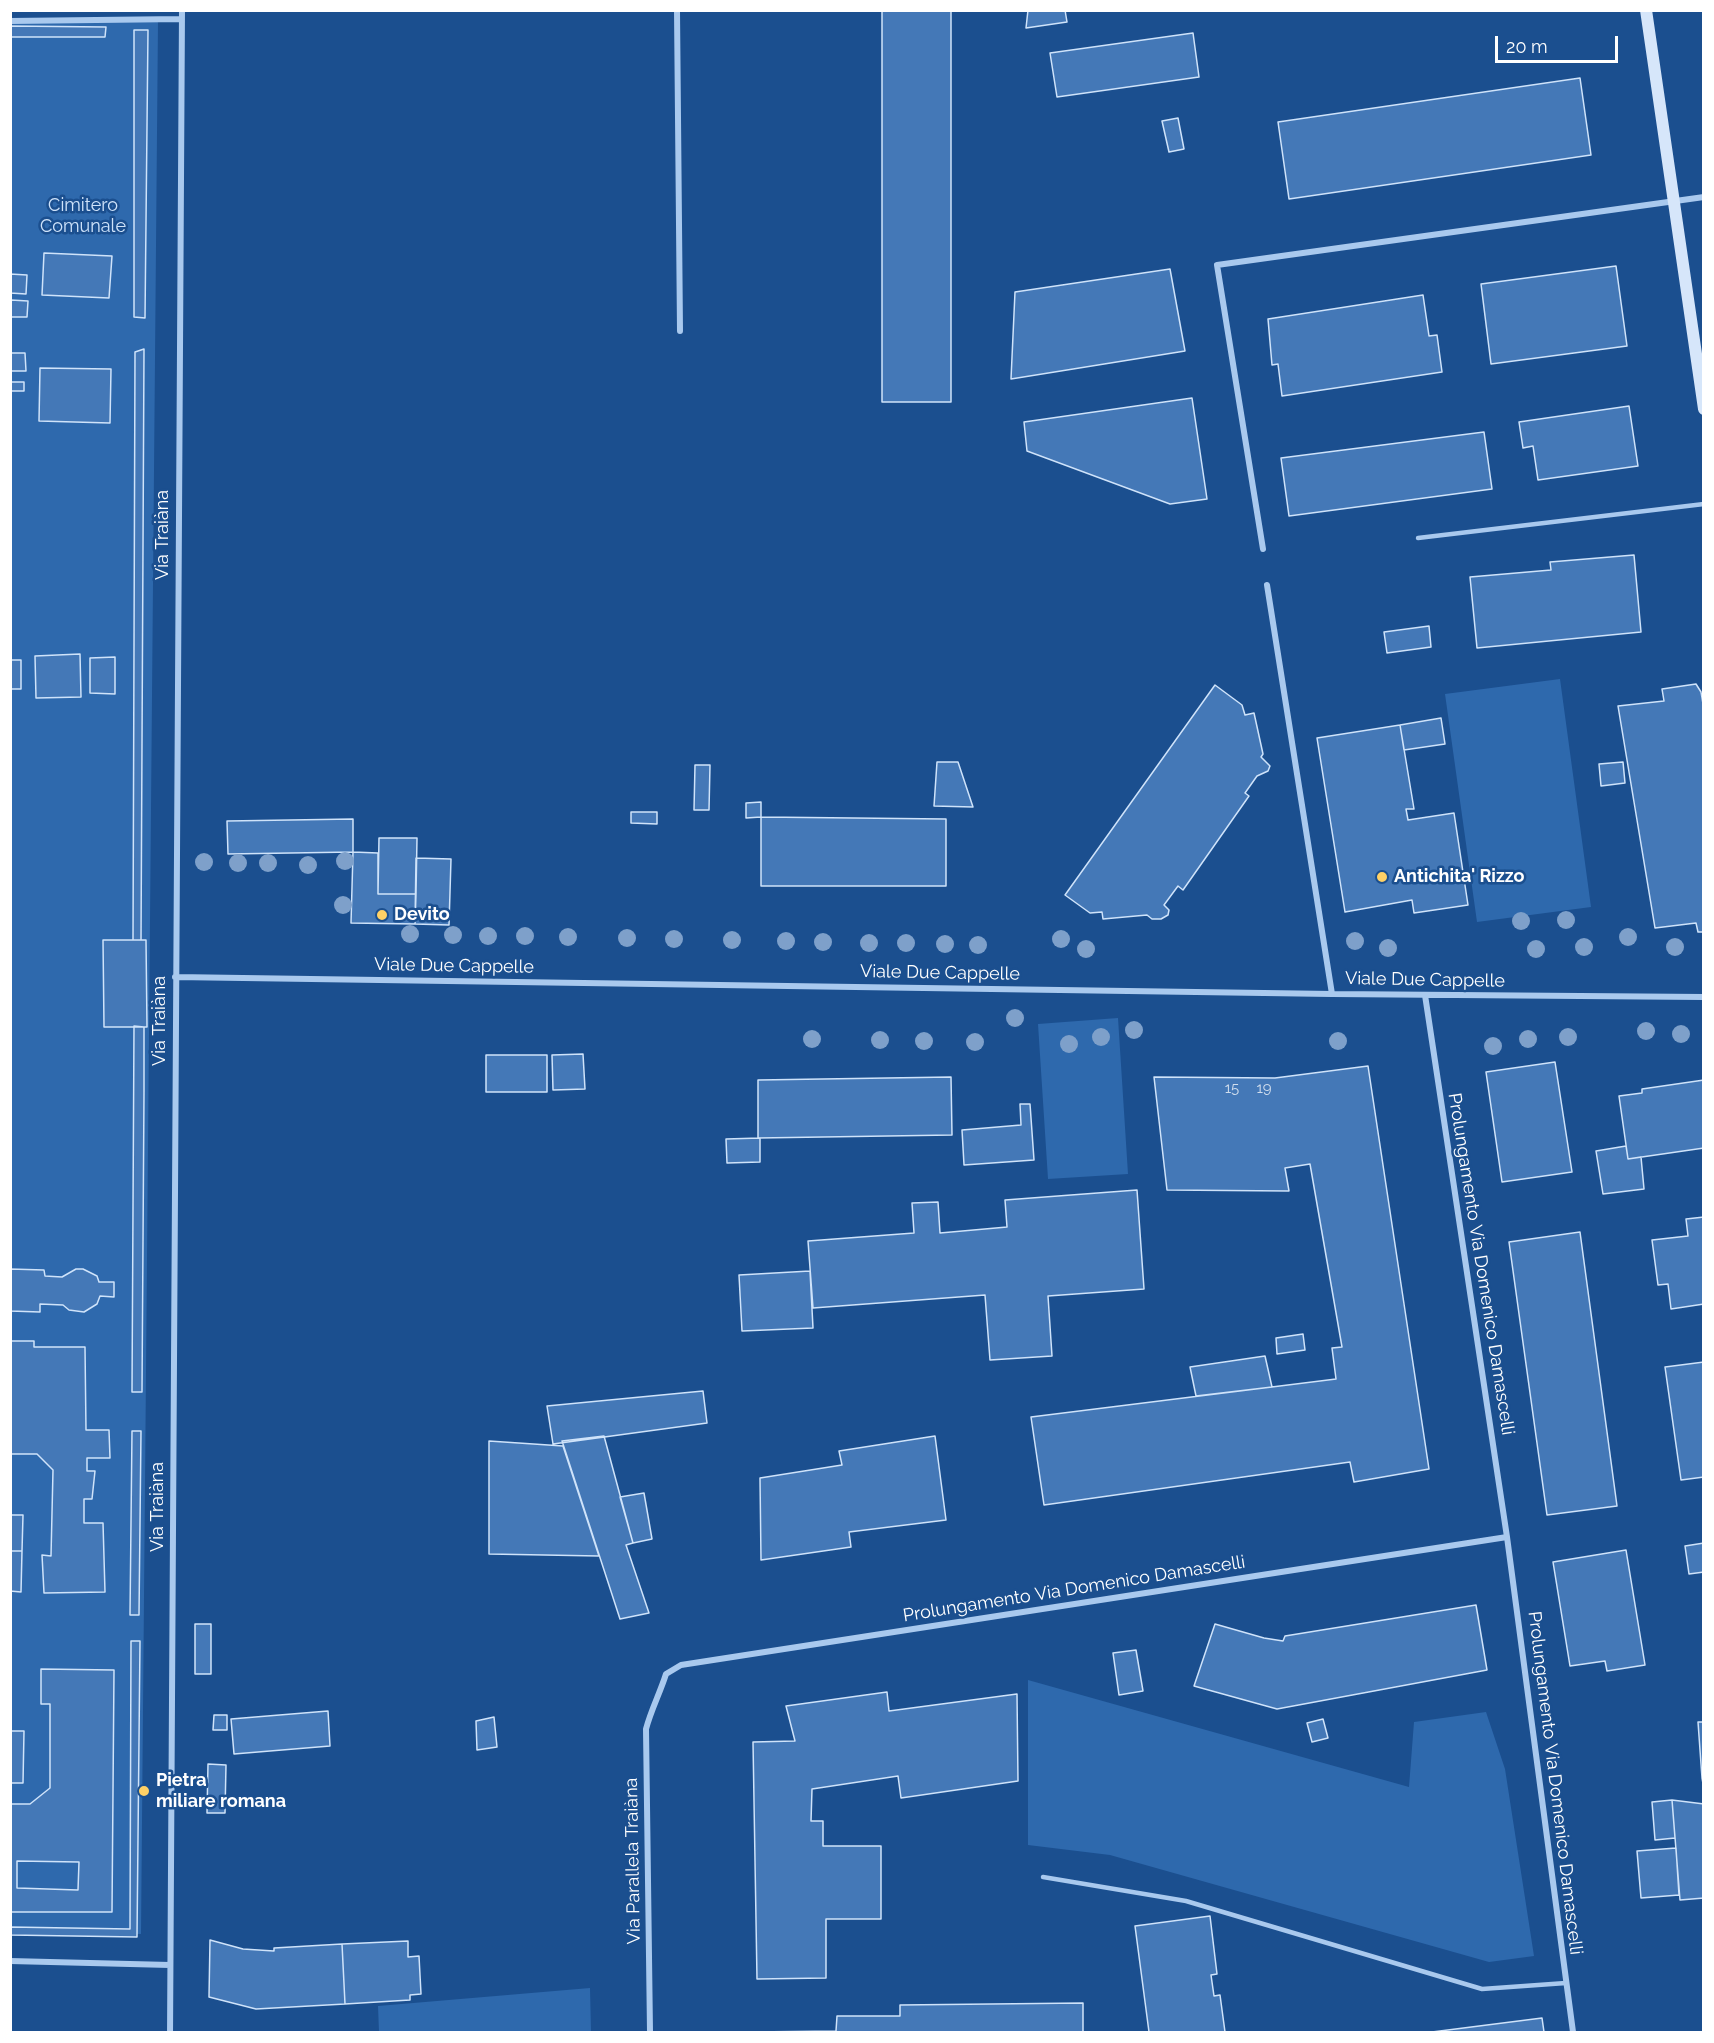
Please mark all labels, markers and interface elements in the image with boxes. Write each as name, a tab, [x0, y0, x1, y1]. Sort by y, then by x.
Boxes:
scale bar	[1498, 24, 1621, 62]
text: 20 m	[1506, 36, 1548, 57]
park label: Cimitero Comunale	[40, 195, 126, 238]
street label: Via Traiàna	[152, 490, 174, 580]
place label: Antichita' Rizzo	[1394, 866, 1524, 888]
marker: Antichita' Rizzo	[1375, 870, 1389, 884]
place label: Devito	[394, 904, 450, 926]
marker: Devito	[375, 908, 389, 922]
street label: Viale Due Cappelle	[374, 954, 534, 978]
street label: Viale Due Cappelle	[860, 961, 1020, 985]
street label: Viale Due Cappelle	[1345, 968, 1505, 992]
street label: Via Traiàna	[149, 976, 171, 1066]
house number: 15	[1225, 1079, 1239, 1097]
house number: 19	[1256, 1079, 1272, 1097]
street label: Prolungamento Via Domenico Damascelli	[1443, 1091, 1519, 1437]
street label: Via Traiàna	[147, 1462, 169, 1552]
street label: Prolungamento Via Domenico Damascelli	[901, 1551, 1247, 1627]
street label: Prolungamento Via Domenico Damascelli	[1523, 1610, 1587, 1956]
place label: Pietra miliare romana	[156, 1770, 286, 1812]
street label: Via Parallela Traiàna	[621, 1777, 645, 1945]
marker: Pietra miliare romana	[137, 1784, 151, 1798]

